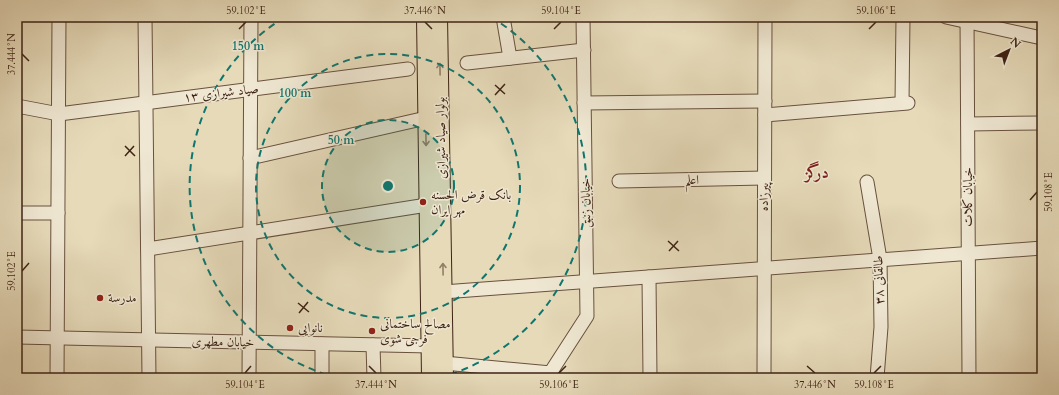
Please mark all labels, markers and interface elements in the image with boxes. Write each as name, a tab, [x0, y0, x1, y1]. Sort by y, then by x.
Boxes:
text: 59.102°E	[226, 4, 266, 18]
text: 37.446°N	[404, 4, 446, 18]
text: 59.104°E	[541, 4, 581, 18]
text: 59.106°E	[856, 4, 896, 18]
north arrow	[989, 30, 1029, 70]
text: 37.444°N	[5, 33, 19, 75]
text: N	[1007, 34, 1024, 52]
text: 150 m	[232, 38, 265, 54]
one-way arrow	[436, 63, 444, 76]
street label: صیاد شیرازی ۱۳	[182, 79, 260, 107]
text: 100 m	[279, 85, 312, 101]
street label: بولوار صیاد شیرازی	[431, 97, 451, 179]
text: 50 m	[328, 132, 355, 148]
one-way arrow	[423, 133, 430, 146]
district label: درگز	[803, 161, 829, 184]
street label: خیابان کلات	[959, 167, 977, 227]
street label: اعلم	[685, 171, 699, 193]
text: 59.108°E	[1042, 172, 1056, 212]
street label: خیابان زنبق	[577, 178, 595, 228]
centre of rings	[381, 179, 395, 193]
street label: پیرزاده	[755, 182, 773, 211]
place label: بانک قرض الحسنه مهر ایران	[431, 186, 511, 219]
marker: بانک قرض الحسنه مهر ایران	[418, 197, 428, 207]
text: 59.102°E	[5, 251, 19, 291]
street label: طالقانی ۳۸	[869, 255, 889, 305]
one-way arrow	[439, 263, 447, 276]
place label: مدرسة	[108, 289, 137, 307]
marker: مدرسة	[95, 293, 105, 303]
place label: مصالح ساختمانی فرجی شوی	[380, 315, 451, 348]
place label: نانوایی	[298, 319, 323, 337]
marker: نانوایی	[285, 323, 295, 333]
marker: مصالح ساختمانی فرجی شوی	[367, 326, 377, 336]
street label: خیابان مطهری	[191, 332, 255, 352]
text: 59.104°E	[225, 378, 265, 392]
text: 37.444°N	[355, 378, 397, 392]
text: 59.106°E	[539, 378, 579, 392]
text: 37.446°N	[794, 378, 836, 392]
text: 59.108°E	[854, 378, 894, 392]

